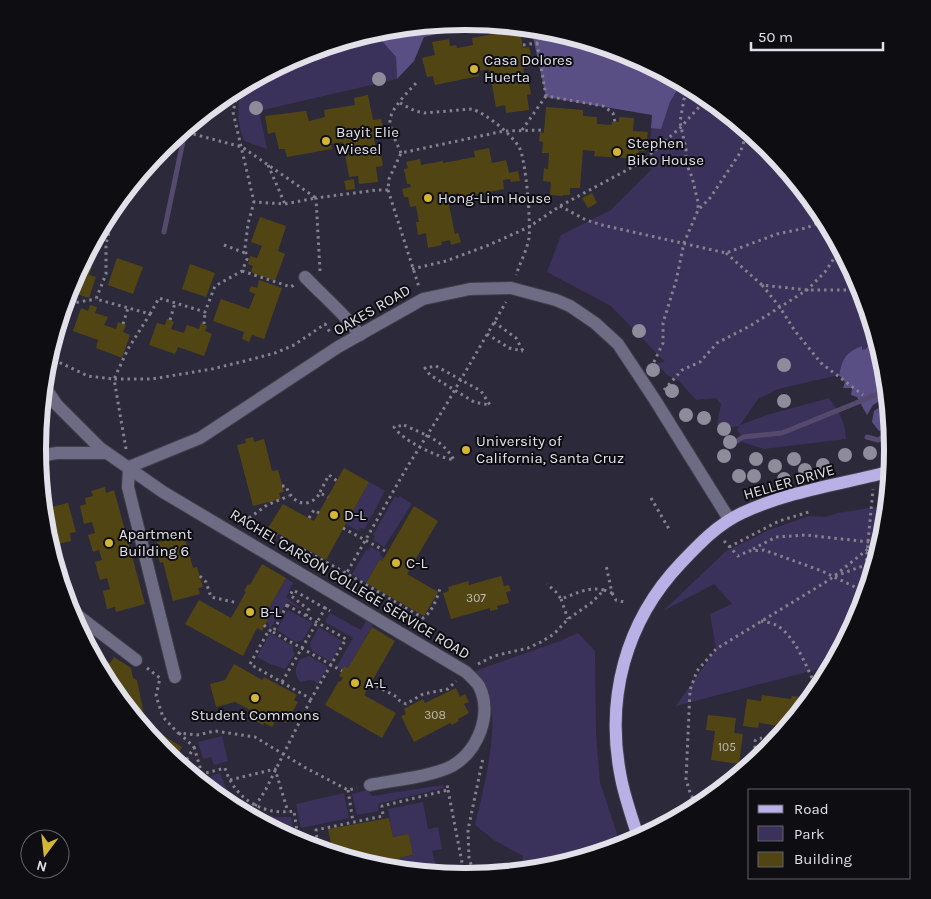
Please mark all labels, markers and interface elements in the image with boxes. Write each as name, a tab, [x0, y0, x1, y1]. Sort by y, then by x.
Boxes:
scale bar	[751, 20, 884, 52]
text: 50 m	[758, 28, 793, 46]
place label: Casa Dolores Huerta	[484, 51, 573, 86]
marker: Casa Dolores Huerta	[468, 63, 480, 75]
place label: Bayit Elie Wiesel	[336, 123, 399, 158]
place label: Stephen Biko House	[627, 134, 704, 169]
marker: Bayit Elie Wiesel	[320, 135, 332, 147]
marker: Stephen Biko House	[611, 146, 623, 158]
place label: Hong-Lim House	[438, 189, 551, 207]
marker: Hong-Lim House	[422, 192, 434, 204]
street label: OAKES ROAD	[330, 281, 414, 339]
place label: University of California, Santa Cruz	[476, 432, 624, 467]
marker: University of California, Santa Cruz	[460, 444, 472, 456]
street label: HELLER DRIVE	[741, 460, 837, 504]
street label: RACHEL CARSON COLLEGE SERVICE ROAD	[227, 505, 473, 663]
place label: D-L	[344, 506, 366, 524]
marker: D-L	[328, 509, 340, 521]
place label: Apartment Building 6	[119, 525, 192, 560]
marker: Apartment Building 6	[103, 537, 115, 549]
place label: C-L	[406, 554, 427, 572]
marker: C-L	[390, 557, 402, 569]
house number: 307	[466, 591, 486, 605]
place label: B-L	[260, 603, 282, 621]
marker: B-L	[244, 606, 256, 618]
place label: A-L	[365, 674, 386, 692]
marker: A-L	[349, 677, 361, 689]
marker: Student Commons	[249, 692, 261, 704]
place label: Student Commons	[190, 706, 320, 724]
house number: 308	[424, 708, 446, 722]
house number: 105	[718, 740, 736, 754]
legend	[748, 789, 911, 879]
text: Road	[794, 800, 829, 818]
text: Park	[794, 825, 824, 843]
north arrow	[20, 829, 70, 879]
text: Building	[794, 850, 852, 868]
text: N	[35, 857, 49, 876]

